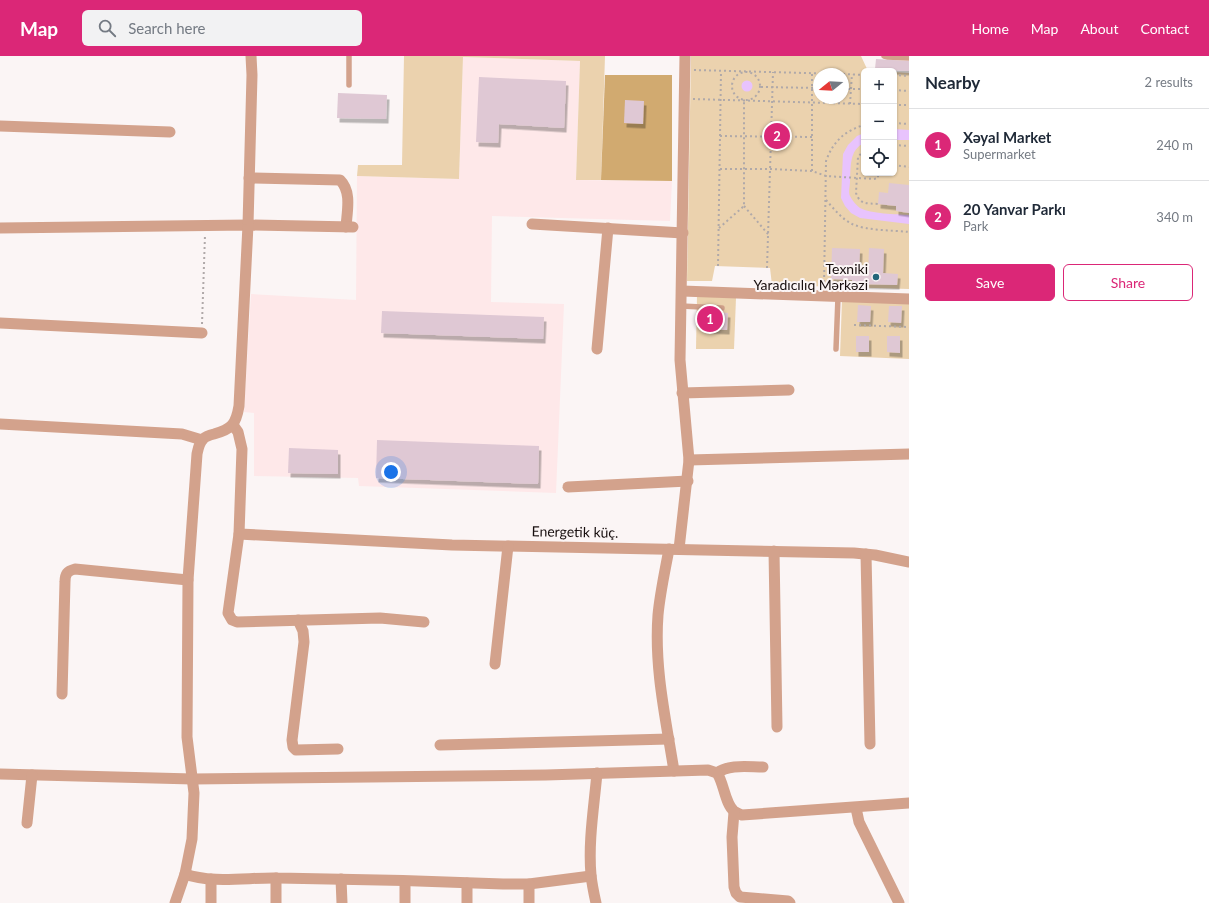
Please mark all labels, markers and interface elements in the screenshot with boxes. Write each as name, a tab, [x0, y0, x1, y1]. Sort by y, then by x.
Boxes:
search box	[82, 10, 362, 46]
text: Map	[20, 17, 58, 40]
icon: search	[96, 17, 118, 39]
text: Search here	[128, 19, 206, 37]
text: Home	[971, 20, 1009, 37]
text: Map	[1031, 20, 1058, 37]
text: About	[1080, 20, 1118, 37]
text: Contact	[1140, 20, 1189, 37]
north arrow	[813, 68, 849, 104]
map controls	[861, 68, 897, 176]
button: +	[861, 68, 897, 104]
text: Nearby	[925, 72, 980, 93]
text: 2 results	[1145, 74, 1193, 90]
button: −	[861, 104, 897, 140]
pin: 2	[764, 121, 790, 151]
text: Xəyal Market	[963, 128, 1051, 146]
text: 1	[934, 137, 942, 153]
text: 240 m	[1156, 137, 1193, 153]
button: locate	[861, 140, 897, 176]
text: Supermarket	[963, 146, 1036, 162]
text: 20 Yanvar Parkı	[963, 200, 1066, 218]
text: 2	[934, 209, 942, 225]
text: 340 m	[1156, 209, 1193, 225]
text: Park	[963, 218, 988, 234]
place label: Texniki Yaradıcılıq Mərkəzi	[753, 260, 868, 293]
button: Save	[925, 264, 1055, 301]
button: Share	[1063, 264, 1193, 301]
marker: Texniki Yaradıcılıq Mərkəzi	[871, 272, 881, 282]
pin: 1	[697, 304, 723, 334]
your location	[381, 462, 401, 482]
street label: Energetik küç.	[531, 522, 619, 541]

